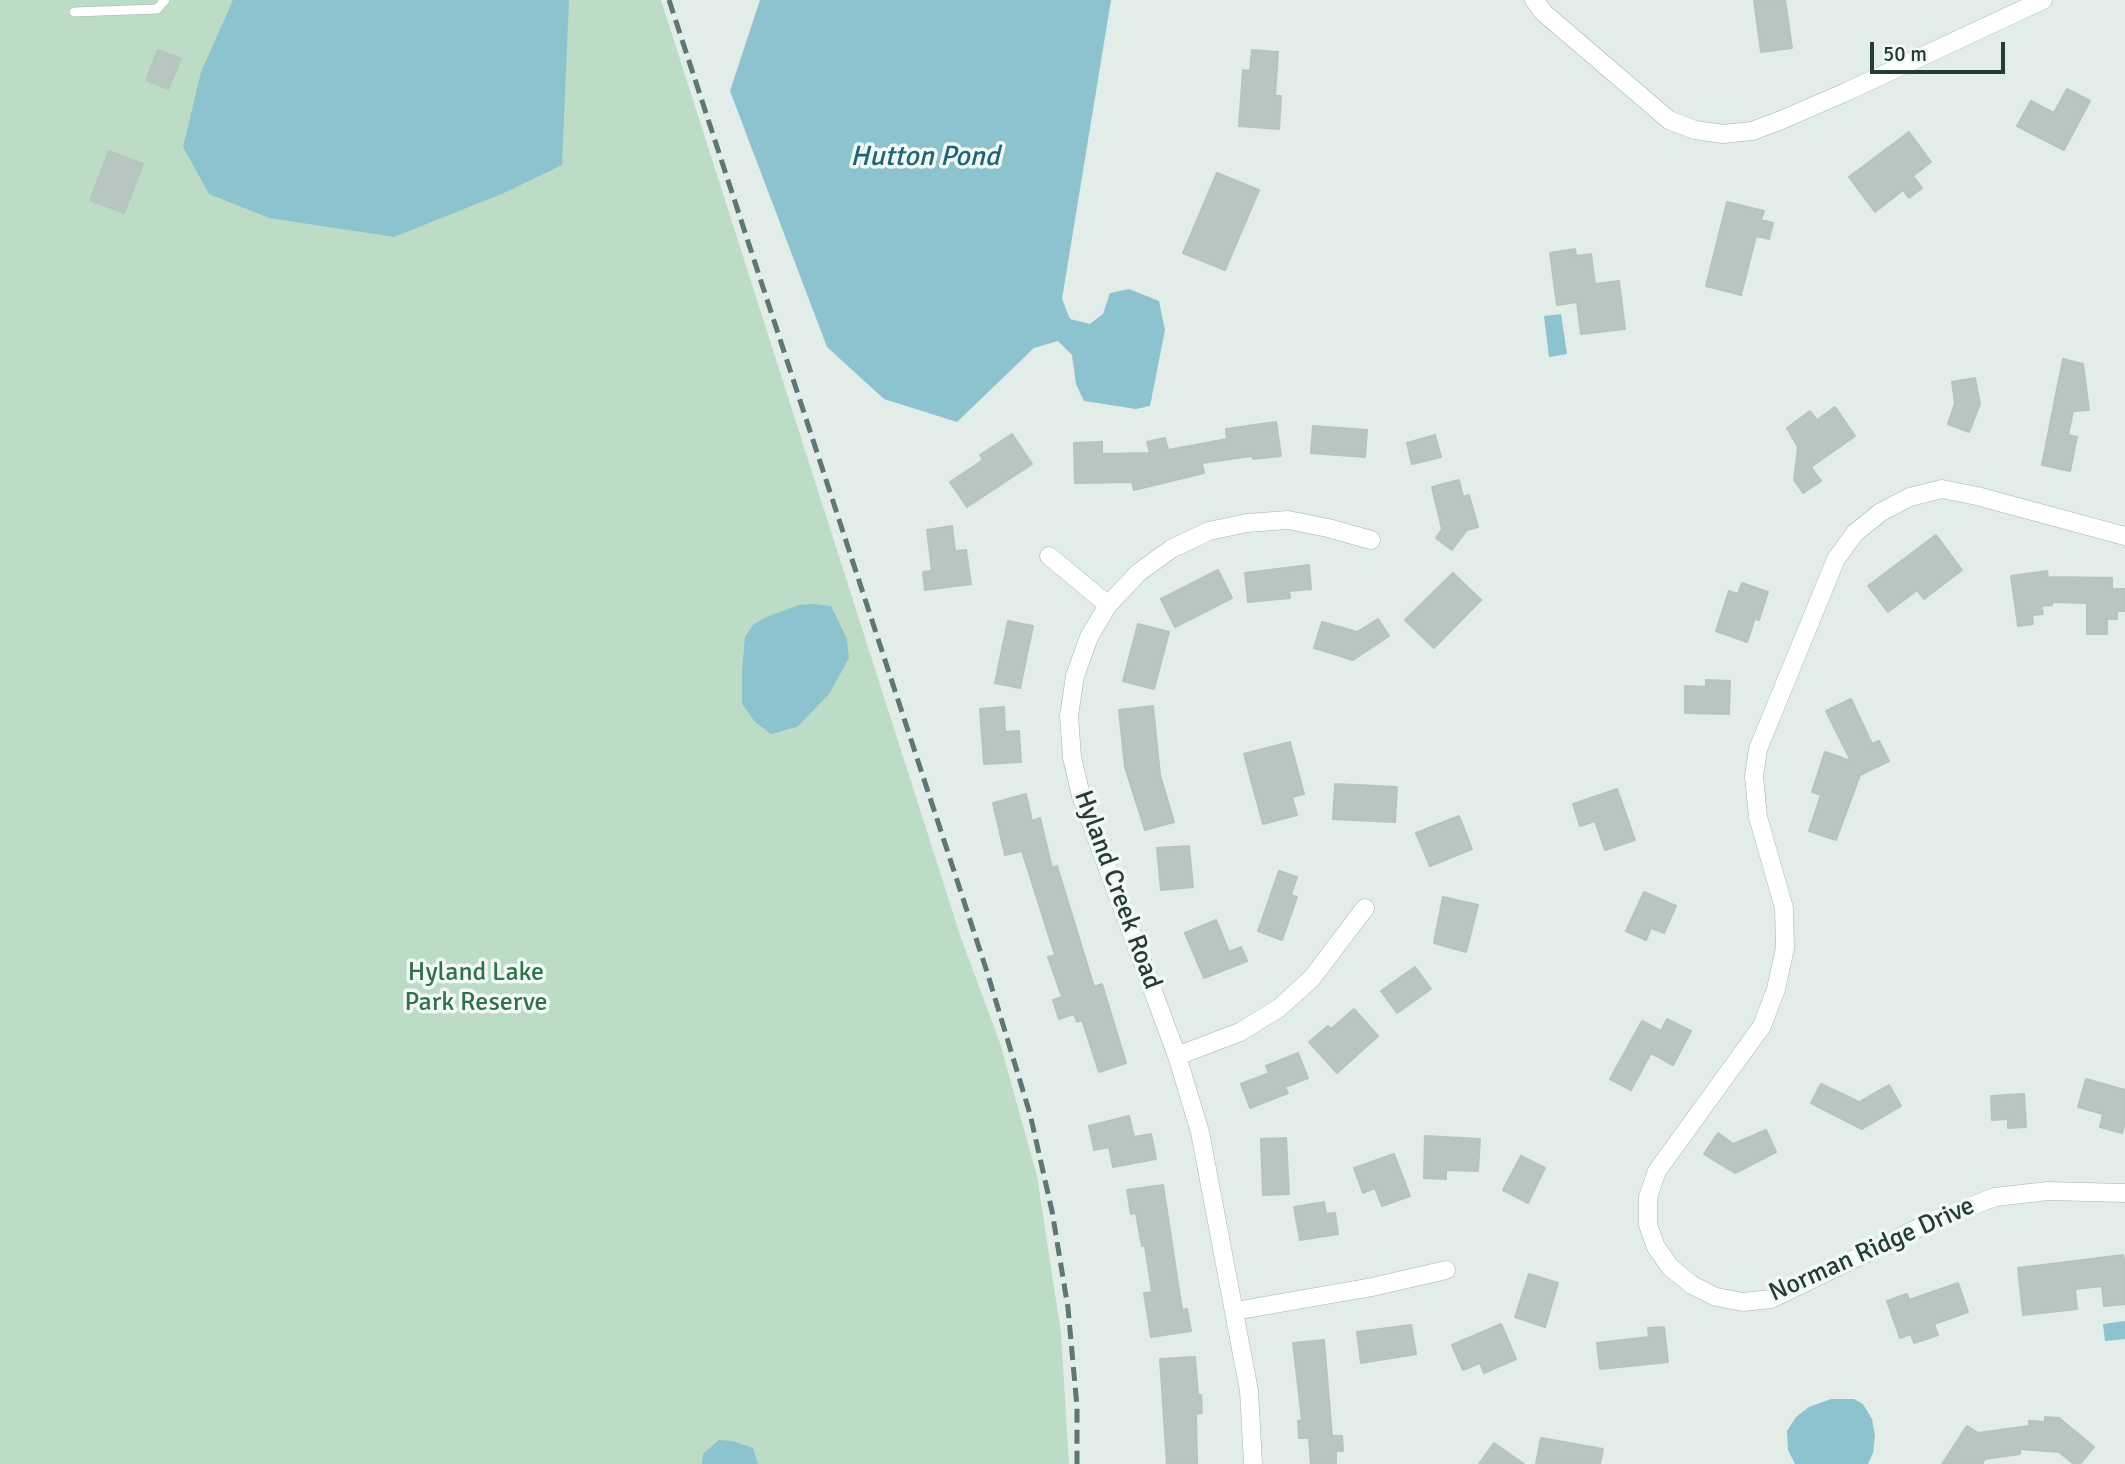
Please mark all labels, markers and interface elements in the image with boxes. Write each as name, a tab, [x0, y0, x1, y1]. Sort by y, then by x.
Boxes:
scale bar	[1873, 28, 2008, 72]
text: 50 m	[1883, 41, 1927, 67]
water label: Hutton Pond	[850, 141, 1000, 175]
street label: Hyland Creek Road	[1067, 786, 1167, 994]
park label: Hyland Lake Park Reserve	[404, 957, 548, 1018]
street label: Norman Ridge Drive	[1764, 1191, 1980, 1309]

